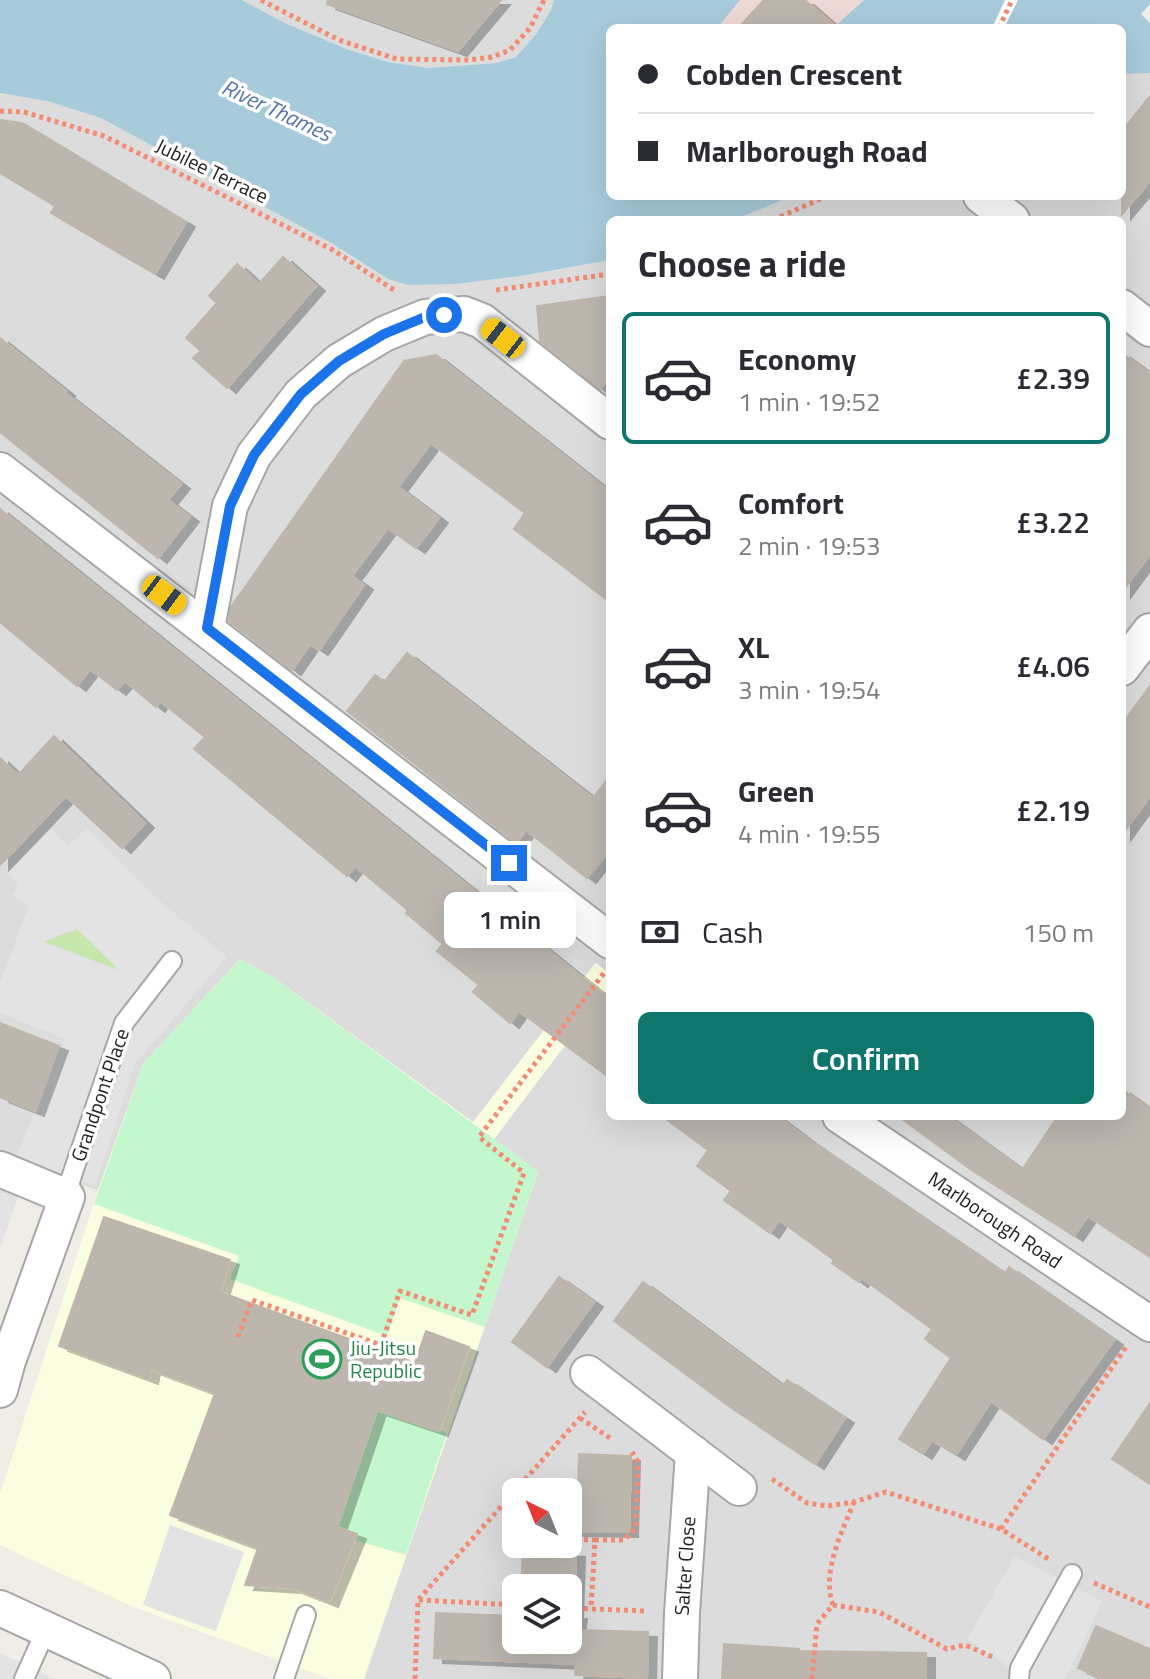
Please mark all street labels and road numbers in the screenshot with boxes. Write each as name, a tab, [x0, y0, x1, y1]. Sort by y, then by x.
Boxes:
street label: Jubilee Terrace	[151, 130, 274, 211]
street label: Grandpont Place	[62, 1024, 137, 1166]
street label: Marlborough Road	[922, 1163, 1069, 1276]
street label: Salter Close	[666, 1515, 703, 1617]

